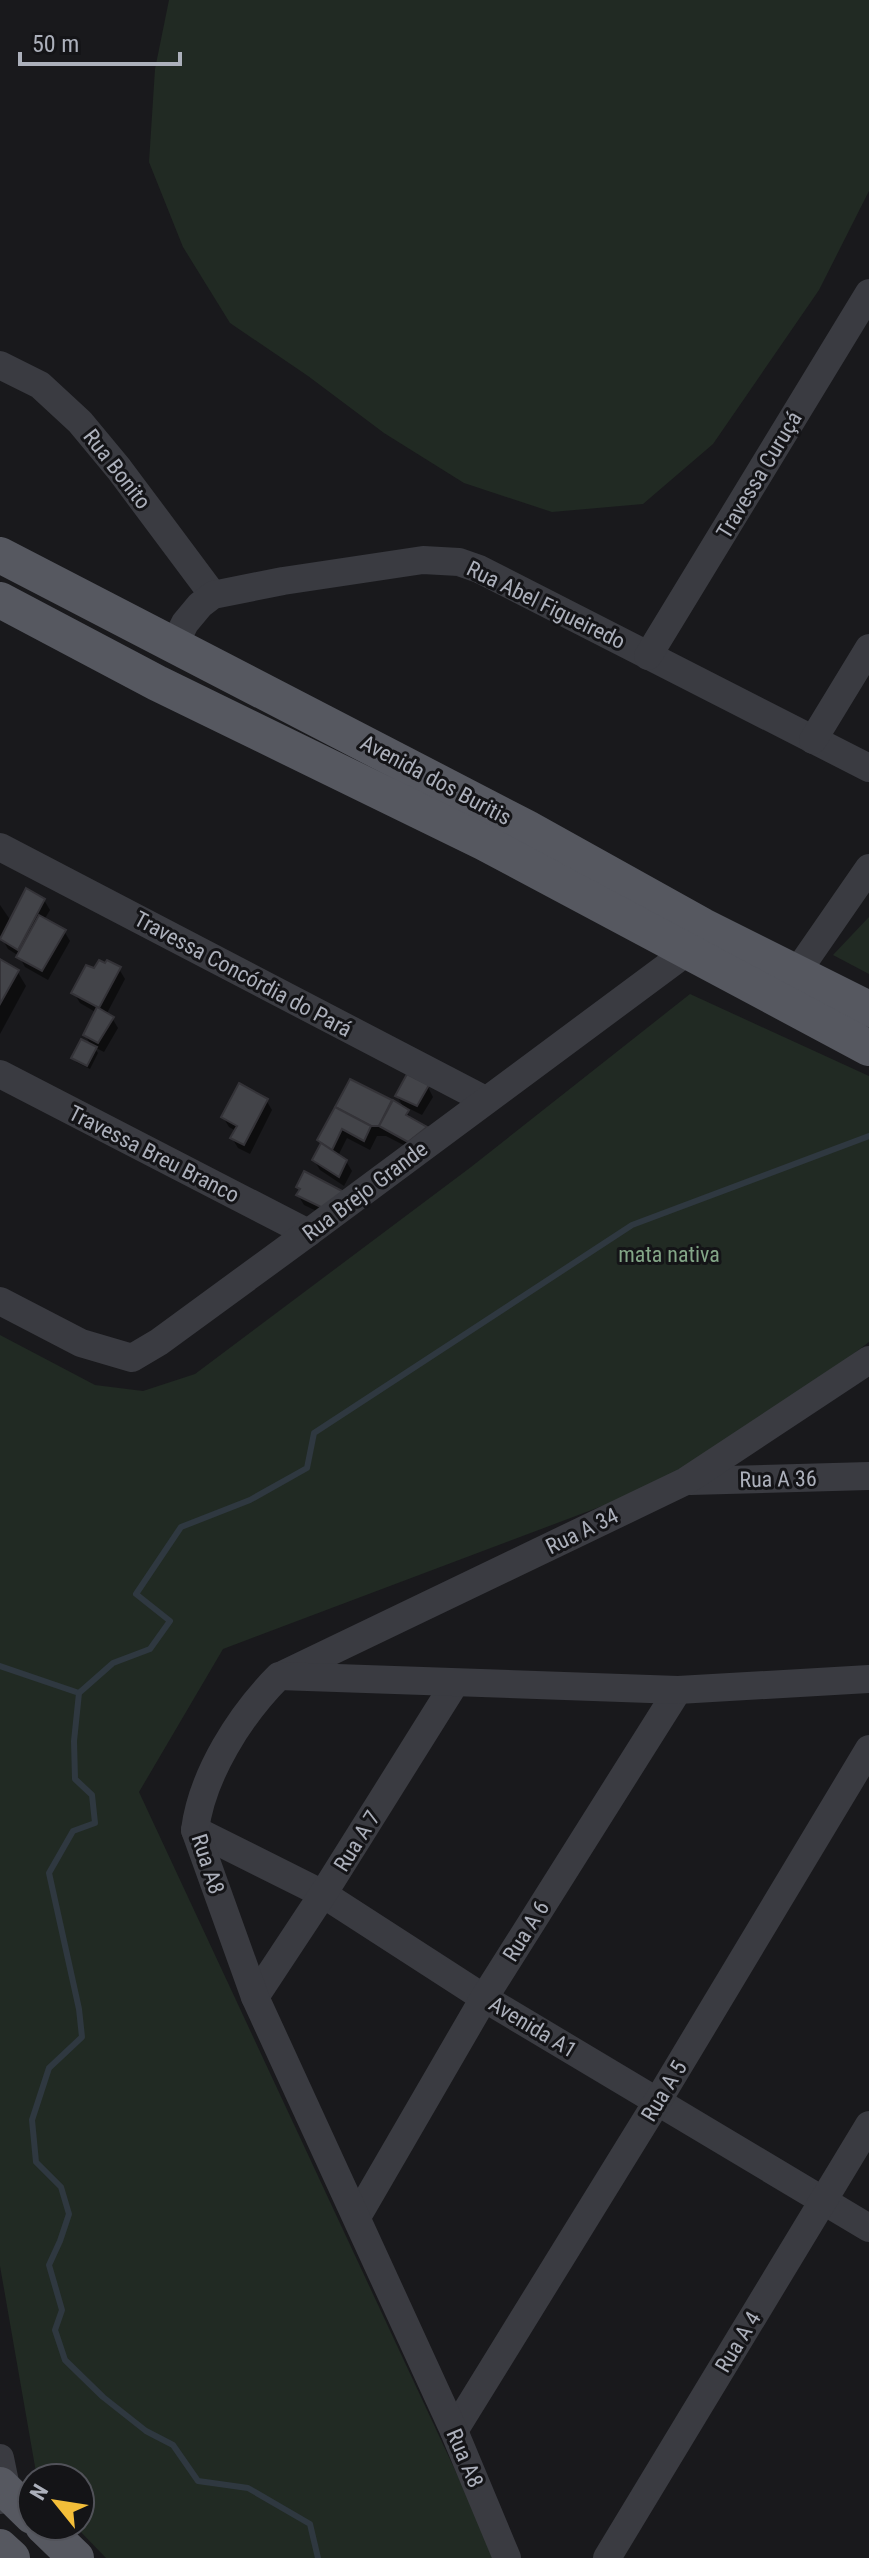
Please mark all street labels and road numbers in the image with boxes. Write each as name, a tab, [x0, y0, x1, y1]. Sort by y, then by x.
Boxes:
street label: Travessa Curuçá	[711, 407, 807, 543]
street label: Rua Bonito	[78, 424, 156, 514]
street label: Rua Abel Figueiredo	[463, 556, 629, 654]
street label: Avenida dos Buritis	[356, 730, 516, 830]
street label: Travessa Concórdia do Pará	[130, 906, 356, 1042]
street label: Travessa Breu Branco	[65, 1100, 243, 1208]
street label: Rua Brejo Grande	[298, 1136, 432, 1246]
street label: Rua A 36	[739, 1466, 817, 1492]
street label: Rua A 34	[542, 1503, 622, 1559]
street label: Rua A 7	[329, 1806, 385, 1876]
street label: Rua A8	[187, 1831, 229, 1897]
street label: Rua A 6	[498, 1896, 554, 1966]
street label: Avenida A1	[485, 1991, 581, 2063]
street label: Rua A 5	[636, 2056, 692, 2126]
street label: Rua A 4	[710, 2307, 766, 2377]
street label: Rua A8	[441, 2425, 489, 2491]

